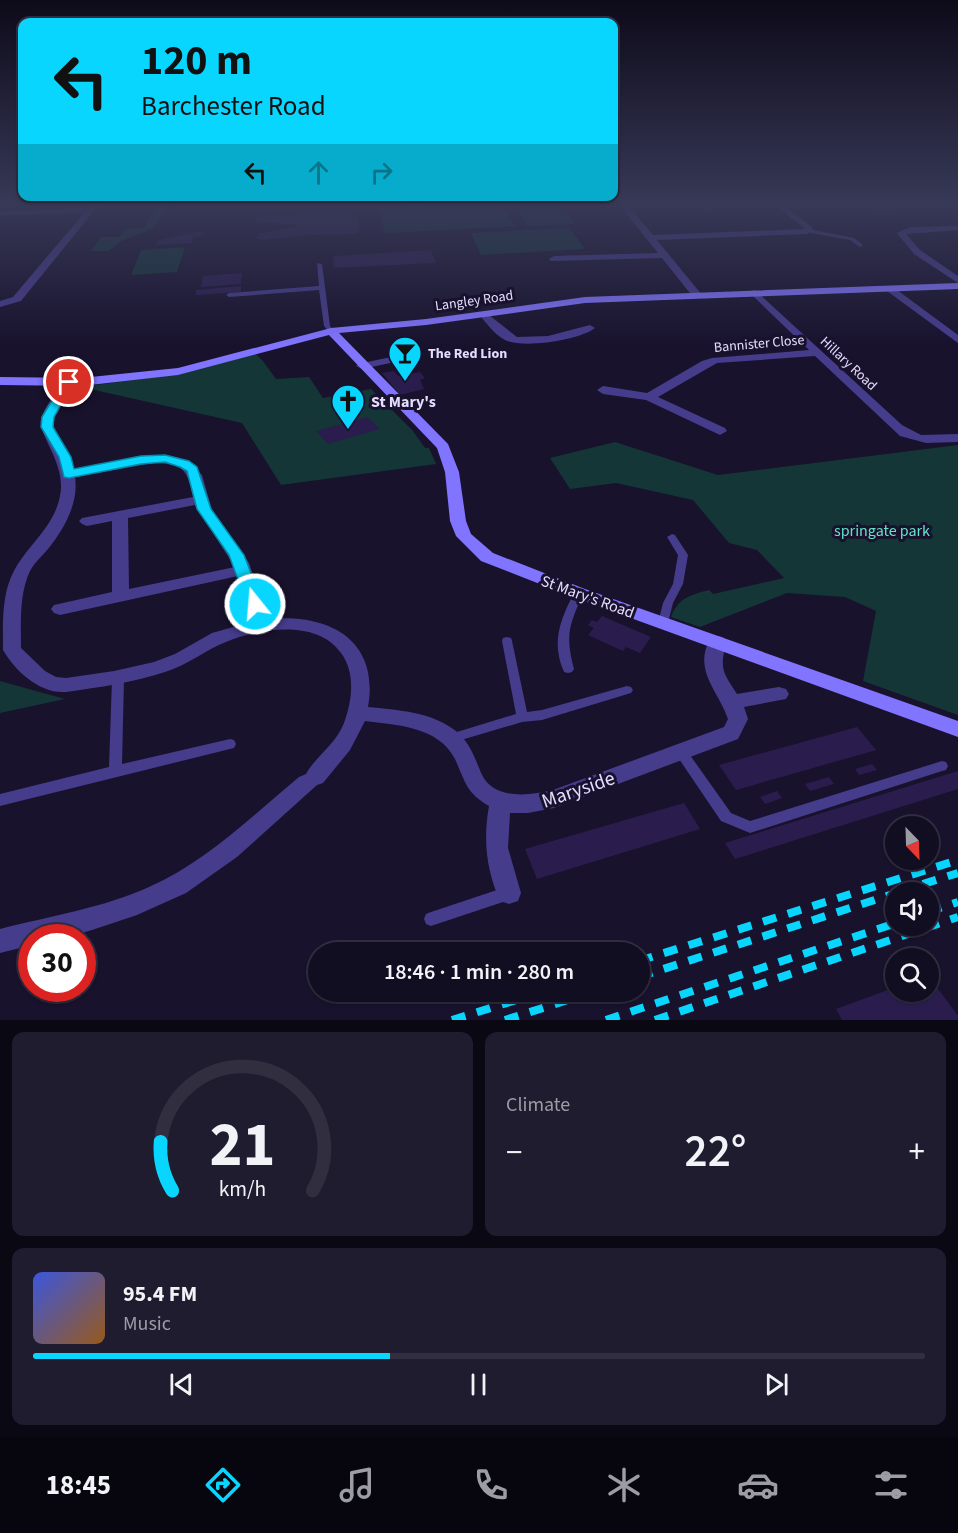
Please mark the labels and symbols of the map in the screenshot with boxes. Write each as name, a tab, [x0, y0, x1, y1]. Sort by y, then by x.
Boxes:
street label: Langley Road	[434, 286, 514, 316]
street label: Bannister Close	[713, 330, 805, 358]
street label: Hillary Road	[815, 332, 881, 395]
bar icon: The Red Lion	[387, 335, 423, 382]
place label: The Red Lion	[428, 344, 507, 364]
pin	[43, 356, 94, 407]
church icon: St Mary's	[330, 383, 366, 430]
place label: St Mary's	[371, 391, 436, 413]
park label: springate park	[834, 520, 930, 542]
street label: St Mary's Road	[538, 570, 637, 624]
position arrow	[223, 572, 287, 636]
street label: Maryside	[538, 764, 619, 816]
north arrow	[885, 816, 939, 870]
speed limit sign: 30	[18, 924, 96, 1002]

